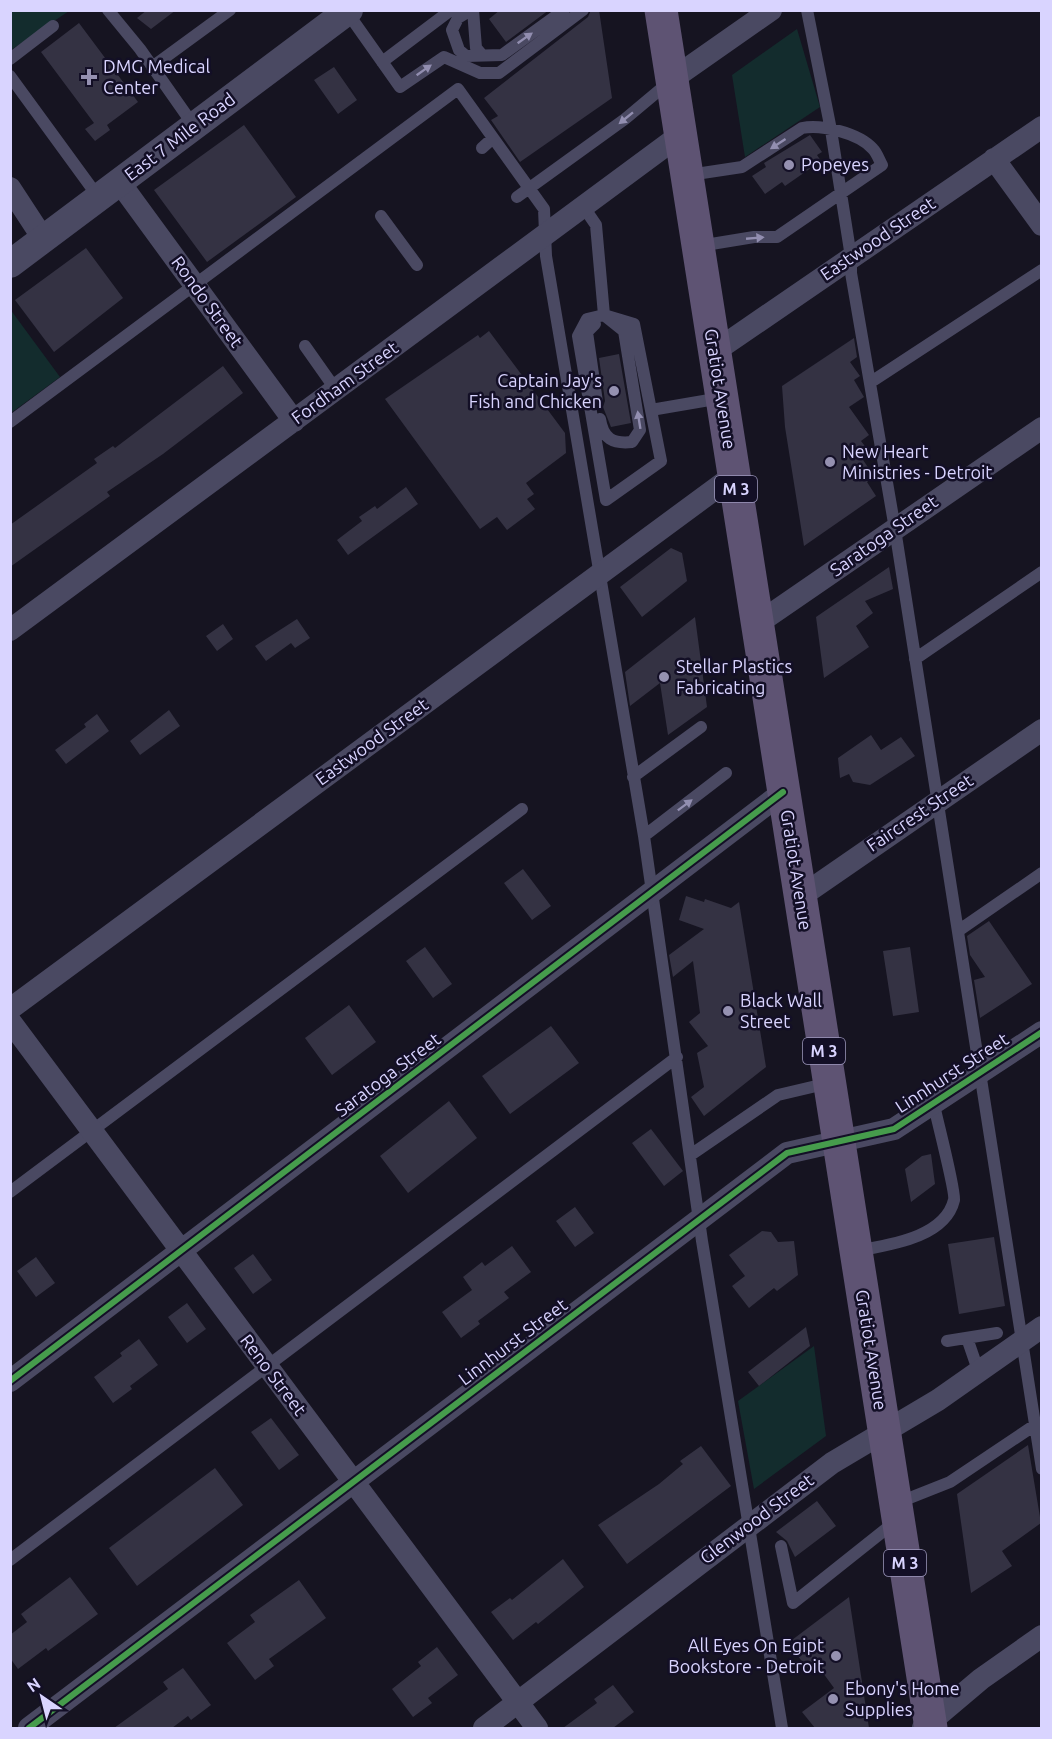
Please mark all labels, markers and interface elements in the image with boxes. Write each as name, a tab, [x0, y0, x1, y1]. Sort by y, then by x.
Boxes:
one-way arrow	[517, 32, 533, 44]
place label: DMG Medical Center	[103, 56, 210, 97]
one-way arrow	[416, 64, 432, 76]
marker: DMG Medical Center	[80, 68, 98, 86]
street label: East 7 Mile Road	[120, 88, 238, 184]
one-way arrow	[618, 111, 634, 124]
one-way arrow	[769, 138, 786, 149]
place label: Popeyes	[801, 154, 869, 174]
marker: Popeyes	[782, 158, 796, 172]
street label: Eastwood Street	[816, 192, 939, 284]
one-way arrow	[746, 233, 765, 243]
street label: Rondo Street	[168, 252, 247, 351]
street label: Gratiot Avenue	[702, 327, 740, 451]
street label: Fordham Street	[287, 337, 402, 428]
place label: Captain Jay's Fish and Chicken	[469, 370, 602, 411]
marker: Captain Jay's Fish and Chicken	[607, 384, 621, 398]
one-way arrow	[634, 410, 643, 429]
place label: New Heart Ministries - Detroit	[842, 441, 992, 482]
marker: New Heart Ministries - Detroit	[823, 455, 837, 469]
road number: M 3	[715, 476, 757, 502]
street label: Saratoga Street	[826, 491, 941, 580]
place label: Stellar Plastics Fabricating	[676, 656, 792, 697]
marker: Stellar Plastics Fabricating	[657, 670, 671, 684]
street label: Eastwood Street	[311, 694, 432, 789]
street label: Faircrest Street	[863, 769, 976, 855]
one-way arrow	[677, 798, 693, 811]
street label: Gratiot Avenue	[778, 808, 816, 932]
place label: Black Wall Street	[740, 990, 822, 1031]
marker: Black Wall Street	[721, 1004, 735, 1018]
street label: Saratoga Street	[331, 1028, 444, 1120]
street label: Linnhurst Street	[891, 1028, 1012, 1116]
road number: M 3	[803, 1038, 845, 1064]
street label: Gratiot Avenue	[853, 1288, 891, 1412]
street label: Linnhurst Street	[454, 1294, 571, 1389]
street label: Reno Street	[237, 1330, 311, 1419]
street label: Glenwood Street	[696, 1469, 817, 1567]
road number: M 3	[884, 1550, 926, 1576]
place label: All Eyes On Egipt Bookstore - Detroit	[668, 1635, 824, 1676]
marker: All Eyes On Egipt Bookstore - Detroit	[829, 1649, 843, 1663]
north arrow	[12, 1667, 72, 1727]
text: N	[23, 1674, 43, 1696]
place label: Ebony's Home Supplies	[845, 1678, 960, 1719]
marker: Ebony's Home Supplies	[826, 1692, 840, 1706]

